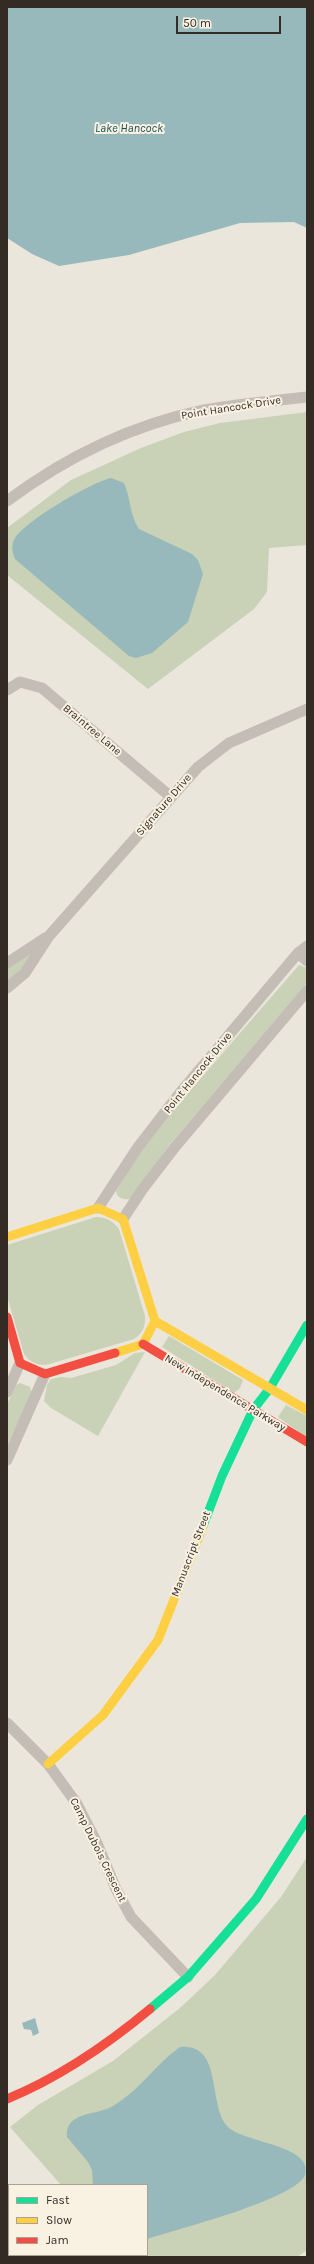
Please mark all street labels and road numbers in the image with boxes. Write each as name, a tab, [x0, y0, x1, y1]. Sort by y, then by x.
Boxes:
street label: Point Hancock Drive	[180, 394, 282, 422]
street label: Braintree Lane	[60, 702, 124, 758]
street label: Signature Drive	[134, 771, 194, 839]
street label: Point Hancock Drive	[161, 1030, 235, 1116]
street label: New Independence Parkway	[162, 1352, 288, 1434]
street label: Manuscript Street	[169, 1509, 213, 1599]
street label: Camp Dubois Crescent	[67, 1796, 129, 1904]

